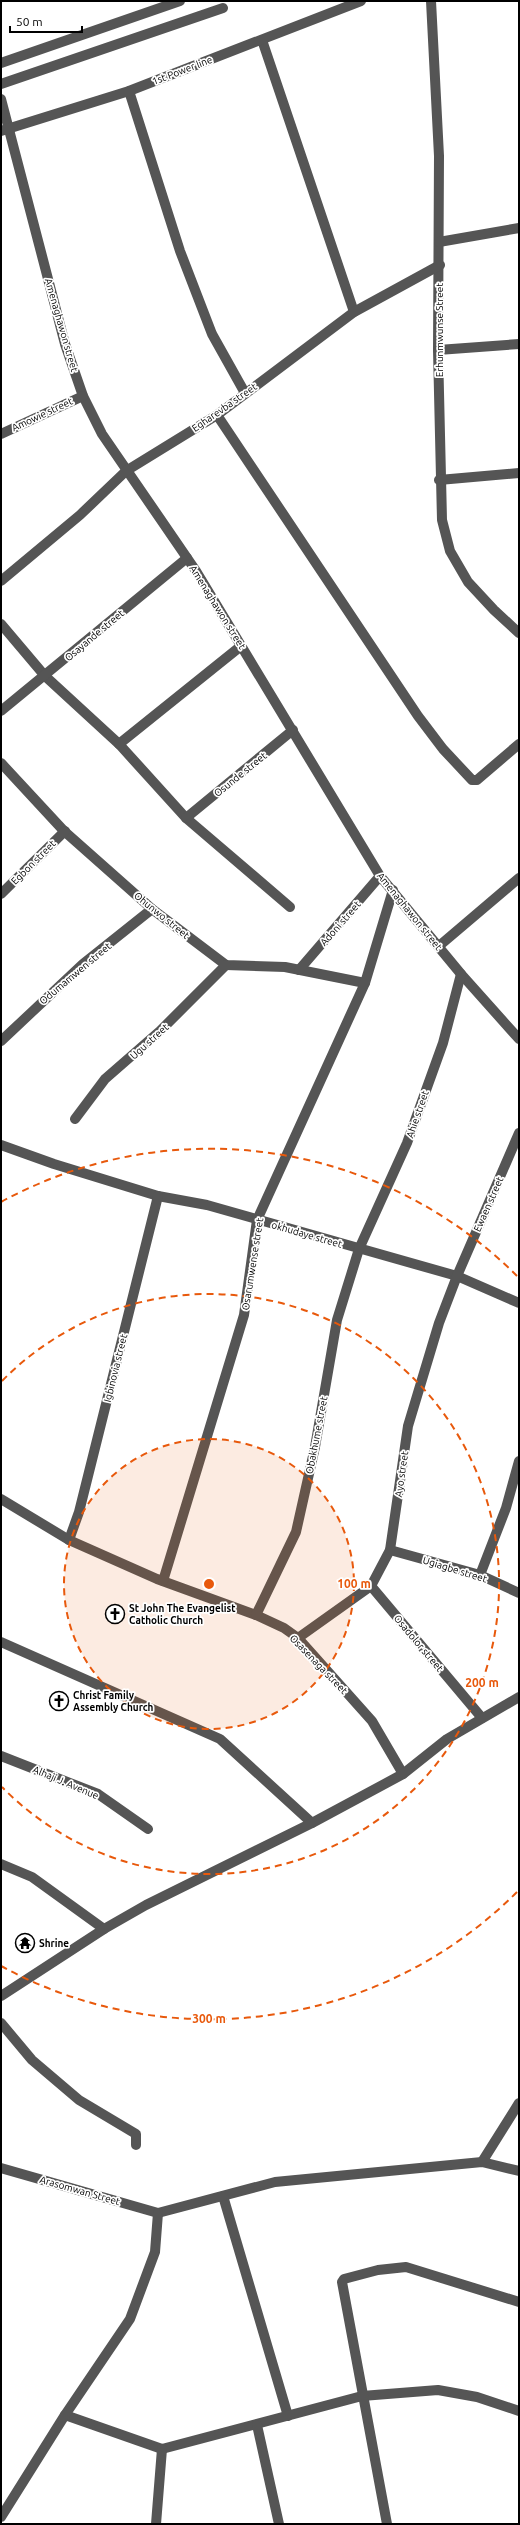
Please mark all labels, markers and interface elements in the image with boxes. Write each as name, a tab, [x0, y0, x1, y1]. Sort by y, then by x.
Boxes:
scale bar	[10, 8, 82, 34]
text: 50 m	[16, 15, 43, 28]
street label: 1st Power line	[151, 54, 214, 87]
street label: Amenaghawon street	[43, 277, 80, 373]
street label: Erhunmwunse Street	[434, 283, 445, 377]
street label: Egharevba street	[190, 381, 259, 434]
street label: Amowie street	[10, 395, 74, 433]
street label: Amenaghawon street	[187, 563, 248, 651]
street label: Osayande street	[63, 607, 126, 663]
street label: Osunde street	[212, 750, 269, 799]
street label: Egbon street	[9, 838, 58, 887]
street label: Amenaghawon street	[375, 870, 444, 952]
street label: Ohunwo street	[132, 890, 192, 941]
street label: Adoni street	[318, 899, 363, 948]
street label: Odumamwen street	[37, 940, 113, 1007]
street label: Ugu street	[128, 1021, 171, 1061]
street label: Ahie street	[404, 1089, 431, 1139]
street label: Ewaen street	[471, 1175, 505, 1233]
street label: Osarumwense street	[240, 1217, 265, 1311]
street label: okhudaye street	[270, 1219, 343, 1250]
street label: Igbinovia street	[102, 1333, 129, 1403]
street label: Obakhume street	[304, 1395, 329, 1475]
street label: Ayo street	[393, 1450, 410, 1498]
street label: Ugiagbe street	[421, 1554, 488, 1584]
centre of rings	[202, 1577, 216, 1591]
text: 100 m	[337, 1577, 371, 1590]
church icon: St John The Evangelist Catholic Church	[104, 1603, 126, 1625]
place label: St John The Evangelist Catholic Church	[129, 1603, 236, 1626]
street label: Osadolor street	[392, 1613, 446, 1674]
street label: Osasenaga street	[288, 1632, 350, 1696]
text: 200 m	[465, 1676, 499, 1689]
church icon: Christ Family Assembly Church	[48, 1690, 70, 1712]
place label: Christ Family Assembly Church	[73, 1690, 154, 1713]
street label: Alhaji J. Avenue	[31, 1764, 100, 1801]
temple icon: Shrine	[14, 1932, 36, 1954]
place label: Shrine	[39, 1938, 69, 1949]
text: 300 m	[192, 2012, 226, 2025]
street label: Arasomwan Street	[38, 2174, 121, 2207]

